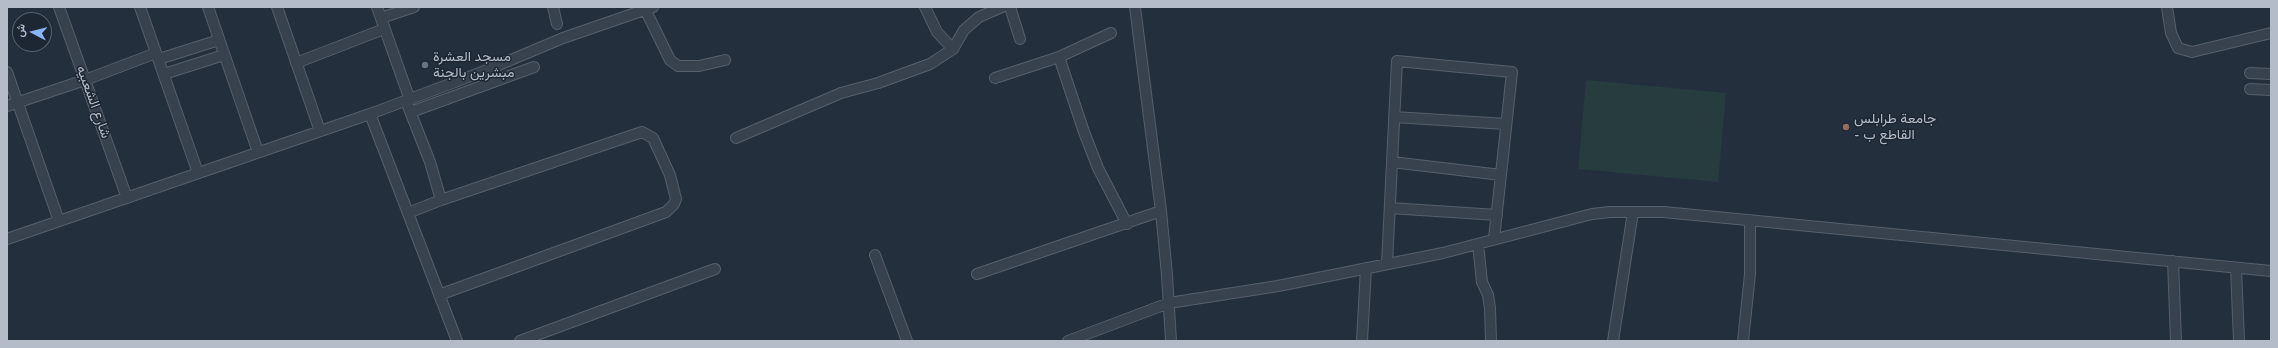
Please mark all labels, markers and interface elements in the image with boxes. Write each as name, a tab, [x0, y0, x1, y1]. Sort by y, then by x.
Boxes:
north arrow	[12, 12, 52, 52]
text: ش	[13, 23, 28, 38]
place label: مسجد العشرة مبشرين بالجنة	[433, 49, 514, 82]
marker: مسجد العشرة مبشرين بالجنة	[420, 60, 430, 70]
street label: شارع الشعبيه	[72, 63, 114, 141]
place label: جامعة طرابلس - القاطع ب	[1854, 111, 1936, 144]
marker: جامعة طرابلس - القاطع ب	[1841, 122, 1851, 132]

